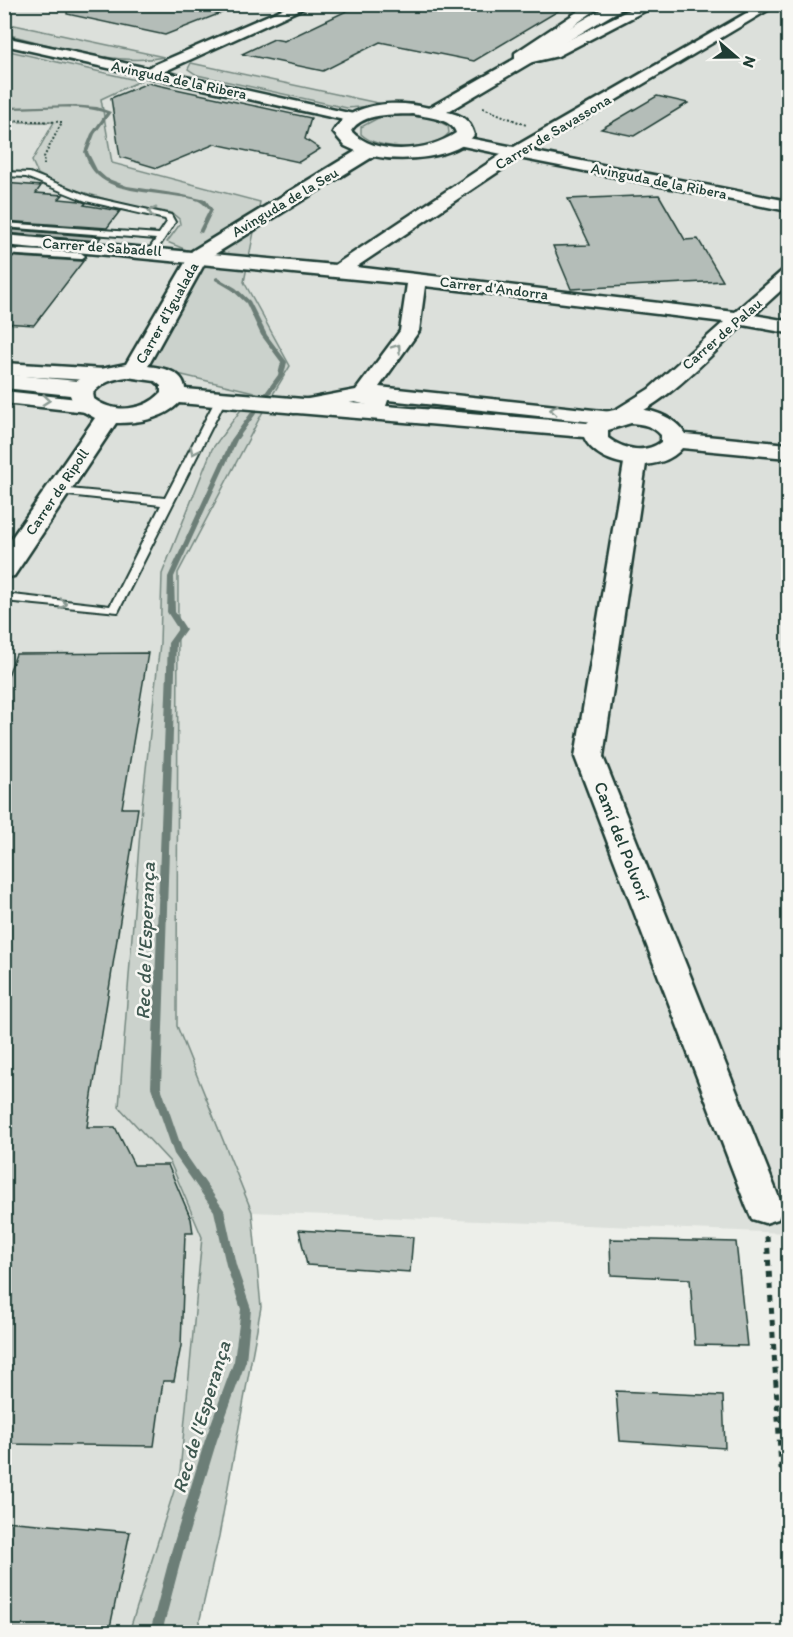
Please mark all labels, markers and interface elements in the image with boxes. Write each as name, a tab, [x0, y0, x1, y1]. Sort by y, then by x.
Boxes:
north arrow	[706, 27, 766, 87]
text: N	[739, 54, 760, 70]
street label: Avinguda de la Ribera	[110, 57, 249, 103]
street label: Carrer de Savassona	[492, 90, 614, 174]
street label: Avinguda de la Ribera	[590, 159, 729, 203]
street label: Avinguda de la Seu	[228, 163, 342, 241]
one-way arrow	[147, 206, 157, 219]
street label: Carrer de Sabadell	[42, 234, 163, 260]
street label: Carrer d'Igualada	[132, 259, 203, 367]
street label: Carrer d'Andorra	[439, 272, 550, 304]
street label: Carrer de Palau	[678, 294, 766, 374]
one-way arrow	[390, 344, 401, 355]
one-way arrow	[41, 394, 50, 406]
one-way arrow	[550, 404, 559, 417]
street label: Carrer de Ripoll	[21, 445, 93, 539]
one-way arrow	[190, 445, 201, 456]
one-way arrow	[58, 597, 67, 609]
street label: Camí del Polvorí	[589, 778, 655, 904]
water label: Rec de l'Esperança	[130, 861, 160, 1020]
water label: Rec de l'Esperança	[166, 1338, 236, 1496]

